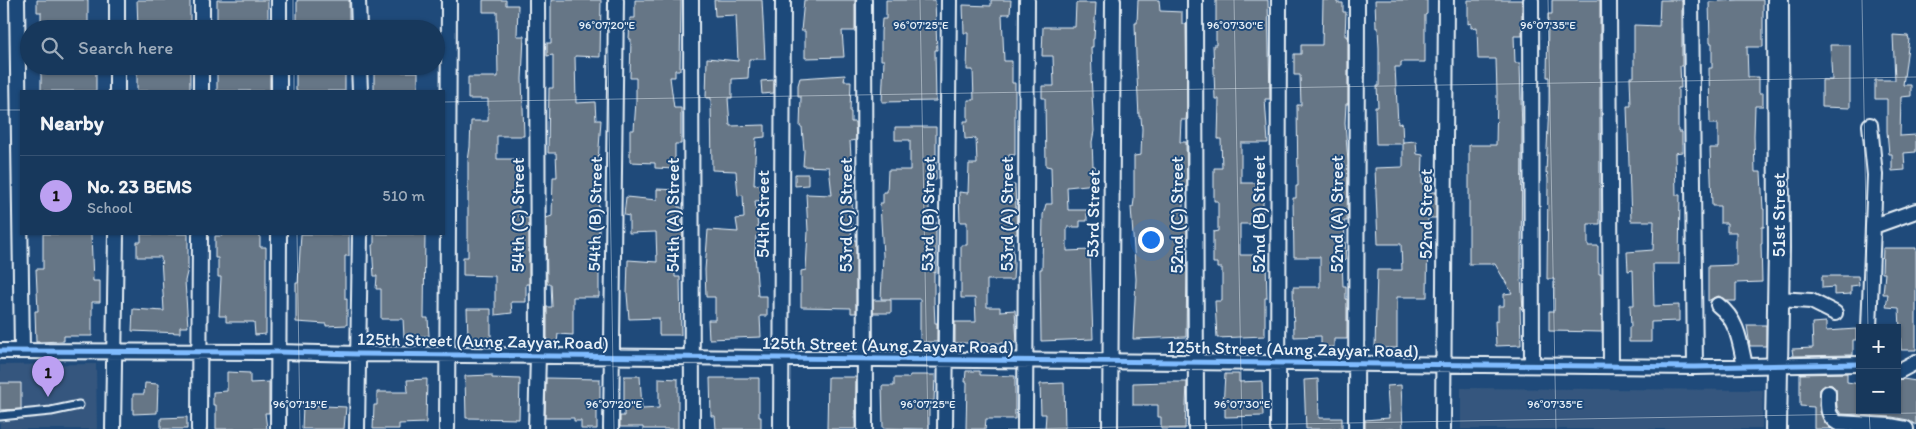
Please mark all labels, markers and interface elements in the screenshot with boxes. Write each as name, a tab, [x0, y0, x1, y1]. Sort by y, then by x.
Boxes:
text: 96°07'20"E	[579, 18, 636, 32]
text: 96°07'25"E	[893, 18, 949, 32]
text: 96°07'30"E	[1207, 18, 1264, 32]
text: 96°07'35"E	[1520, 18, 1576, 32]
search box	[20, 20, 445, 75]
icon: search	[38, 34, 66, 62]
text: Search here	[78, 36, 173, 59]
text: Nearby	[40, 110, 104, 135]
street label: 52nd (B) Street	[1248, 155, 1270, 273]
street label: 52nd (A) Street	[1326, 155, 1348, 273]
street label: 54th (B) Street	[583, 156, 607, 272]
street label: 53rd (B) Street	[916, 156, 940, 272]
street label: 53rd (A) Street	[996, 156, 1018, 271]
street label: 52nd (C) Street	[1166, 156, 1188, 274]
street label: 54th (C) Street	[507, 157, 529, 273]
street label: 54th (A) Street	[662, 157, 684, 273]
street label: 53rd (C) Street	[835, 157, 857, 273]
street label: 52nd Street	[1415, 168, 1437, 259]
street label: 54th Street	[752, 170, 774, 258]
street label: 53rd Street	[1081, 170, 1105, 258]
street label: 51st Street	[1768, 172, 1790, 257]
text: No. 23 BEMS	[87, 175, 192, 198]
text: 1	[52, 186, 60, 205]
text: 510 m	[382, 186, 425, 205]
text: School	[87, 198, 133, 217]
your location	[1138, 227, 1164, 253]
map controls	[1856, 324, 1901, 414]
button: +	[1856, 324, 1901, 369]
street label: 125th Street (Aung Zayyar Road)	[357, 328, 609, 354]
street label: 125th Street (Aung Zayyar Road)	[762, 332, 1014, 358]
street label: 125th Street (Aung Zayyar Road)	[1167, 336, 1419, 362]
pin: 1	[32, 356, 64, 397]
button: −	[1856, 369, 1901, 414]
text: 96°07'15"E	[273, 397, 328, 411]
text: 96°07'20"E	[586, 397, 643, 411]
text: 96°07'25"E	[900, 397, 956, 411]
text: 96°07'30"E	[1214, 397, 1271, 411]
text: 96°07'35"E	[1527, 397, 1583, 411]

